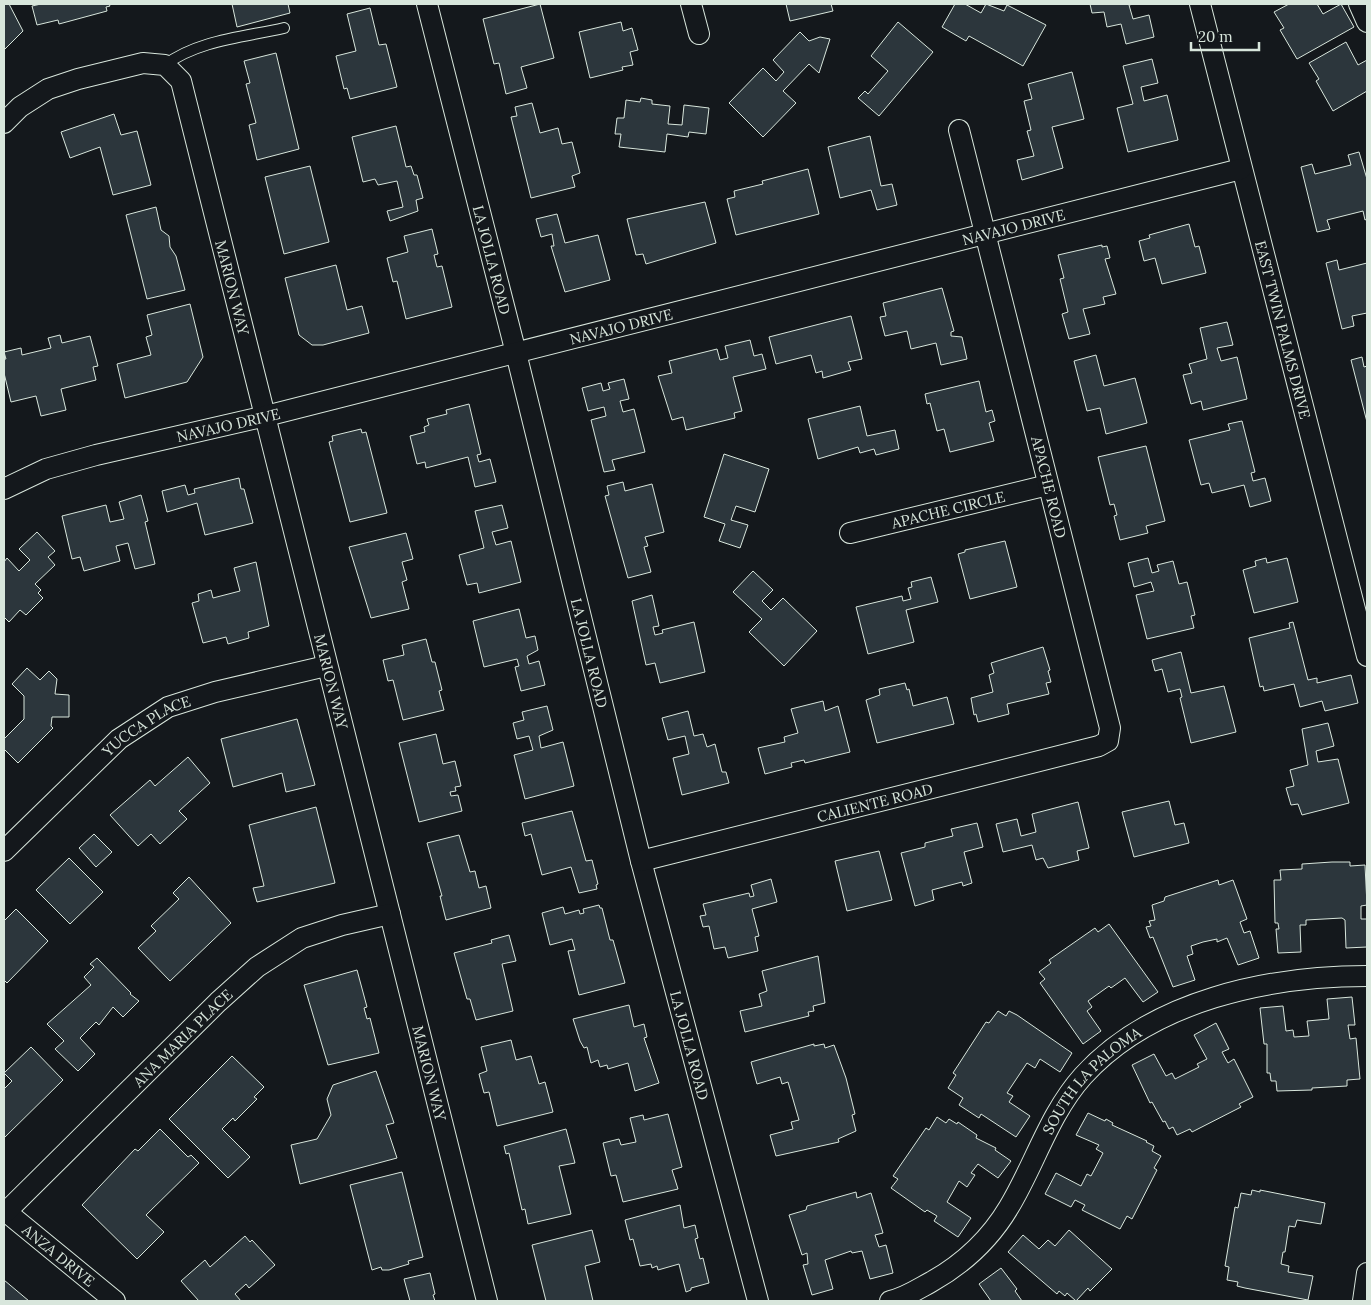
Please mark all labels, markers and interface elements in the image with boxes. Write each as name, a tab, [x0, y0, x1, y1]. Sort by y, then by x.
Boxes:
scale bar	[1191, 20, 1258, 52]
text: 20 m	[1198, 27, 1233, 46]
street label: LA JOLLA ROAD	[469, 203, 515, 317]
street label: NAVAJO DRIVE	[960, 204, 1067, 249]
street label: MARION WAY	[212, 238, 254, 337]
street label: EAST TWIN PALMS DRIVE	[1251, 238, 1315, 421]
street label: NAVAJO DRIVE	[567, 304, 674, 348]
street label: NAVAJO DRIVE	[175, 403, 282, 446]
street label: APACHE ROAD	[1027, 433, 1071, 540]
street label: APACHE CIRCLE	[888, 486, 1007, 532]
street label: LA JOLLA ROAD	[567, 596, 612, 710]
street label: MARION WAY	[310, 632, 353, 731]
street label: YUCCA PLACE	[97, 691, 193, 761]
street label: CALIENTE ROAD	[815, 779, 935, 826]
street label: ANA MARIA PLACE	[128, 984, 236, 1091]
street label: LA JOLLA ROAD	[666, 989, 714, 1102]
street label: SOUTH LA PALOMA	[1038, 1022, 1145, 1137]
street label: MARION WAY	[409, 1024, 451, 1123]
street label: ANZA DRIVE	[18, 1219, 99, 1290]

